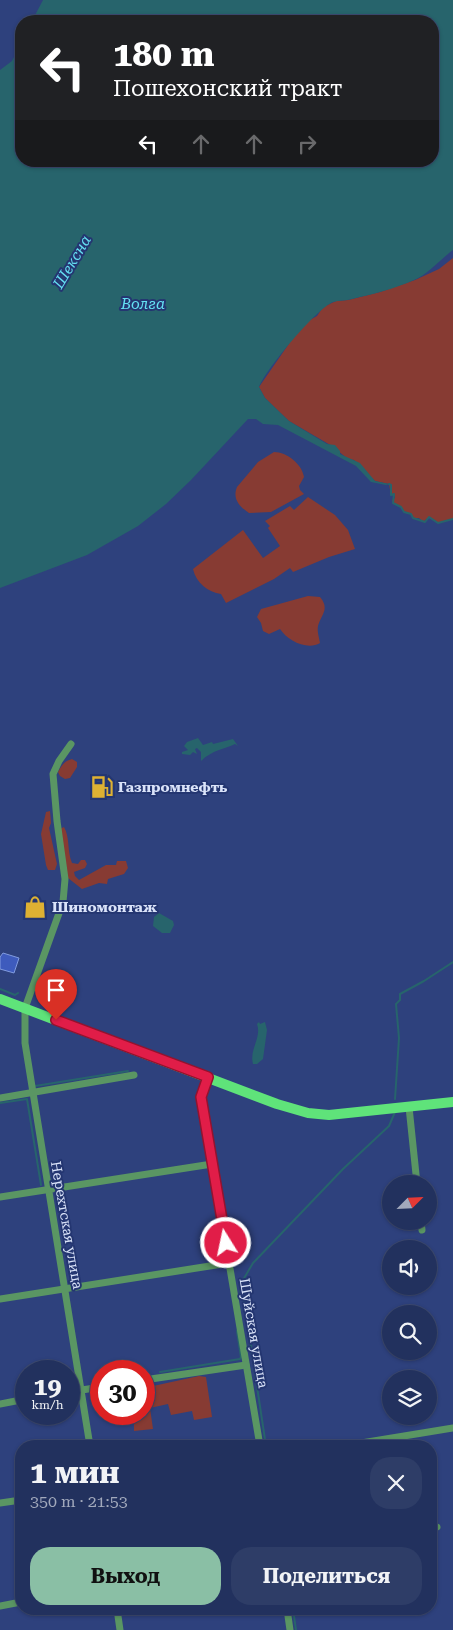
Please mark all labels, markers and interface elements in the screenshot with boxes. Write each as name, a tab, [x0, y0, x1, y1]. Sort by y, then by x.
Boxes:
text: 180 m	[113, 34, 214, 75]
icon: left	[30, 35, 95, 100]
text: Пошехонский тракт	[113, 76, 342, 101]
icon: left	[134, 130, 162, 158]
icon: ahead	[187, 130, 215, 158]
icon: ahead	[240, 130, 268, 158]
icon: right	[293, 130, 321, 158]
water label: Шексна	[49, 232, 95, 293]
water label: Волга	[120, 295, 165, 313]
fuel station icon: Газпромнефть	[89, 774, 115, 800]
place label: Газпромнефть	[118, 779, 228, 795]
shop icon: Шиномонтаж	[22, 894, 48, 920]
place label: Шиномонтаж	[52, 899, 158, 915]
pin	[35, 969, 77, 1020]
icon: arrive	[42, 976, 70, 1004]
street label: Нерехтская улица	[48, 1160, 86, 1291]
north arrow	[382, 1175, 438, 1230]
map controls	[382, 1175, 437, 1425]
position arrow	[199, 1216, 251, 1268]
button: sound	[382, 1240, 437, 1295]
street label: Шуйская улица	[236, 1277, 272, 1390]
button: search	[382, 1305, 437, 1360]
speed limit sign: 30	[90, 1360, 155, 1425]
button: layers	[382, 1370, 437, 1425]
text: 19	[33, 1372, 62, 1401]
text: km/h	[31, 1398, 64, 1412]
text: 1 мин	[30, 1455, 120, 1490]
button: close	[370, 1457, 422, 1509]
text: 350 m · 21:53	[30, 1492, 128, 1511]
button: Выход	[30, 1547, 221, 1605]
button: Поделиться	[231, 1547, 422, 1605]

